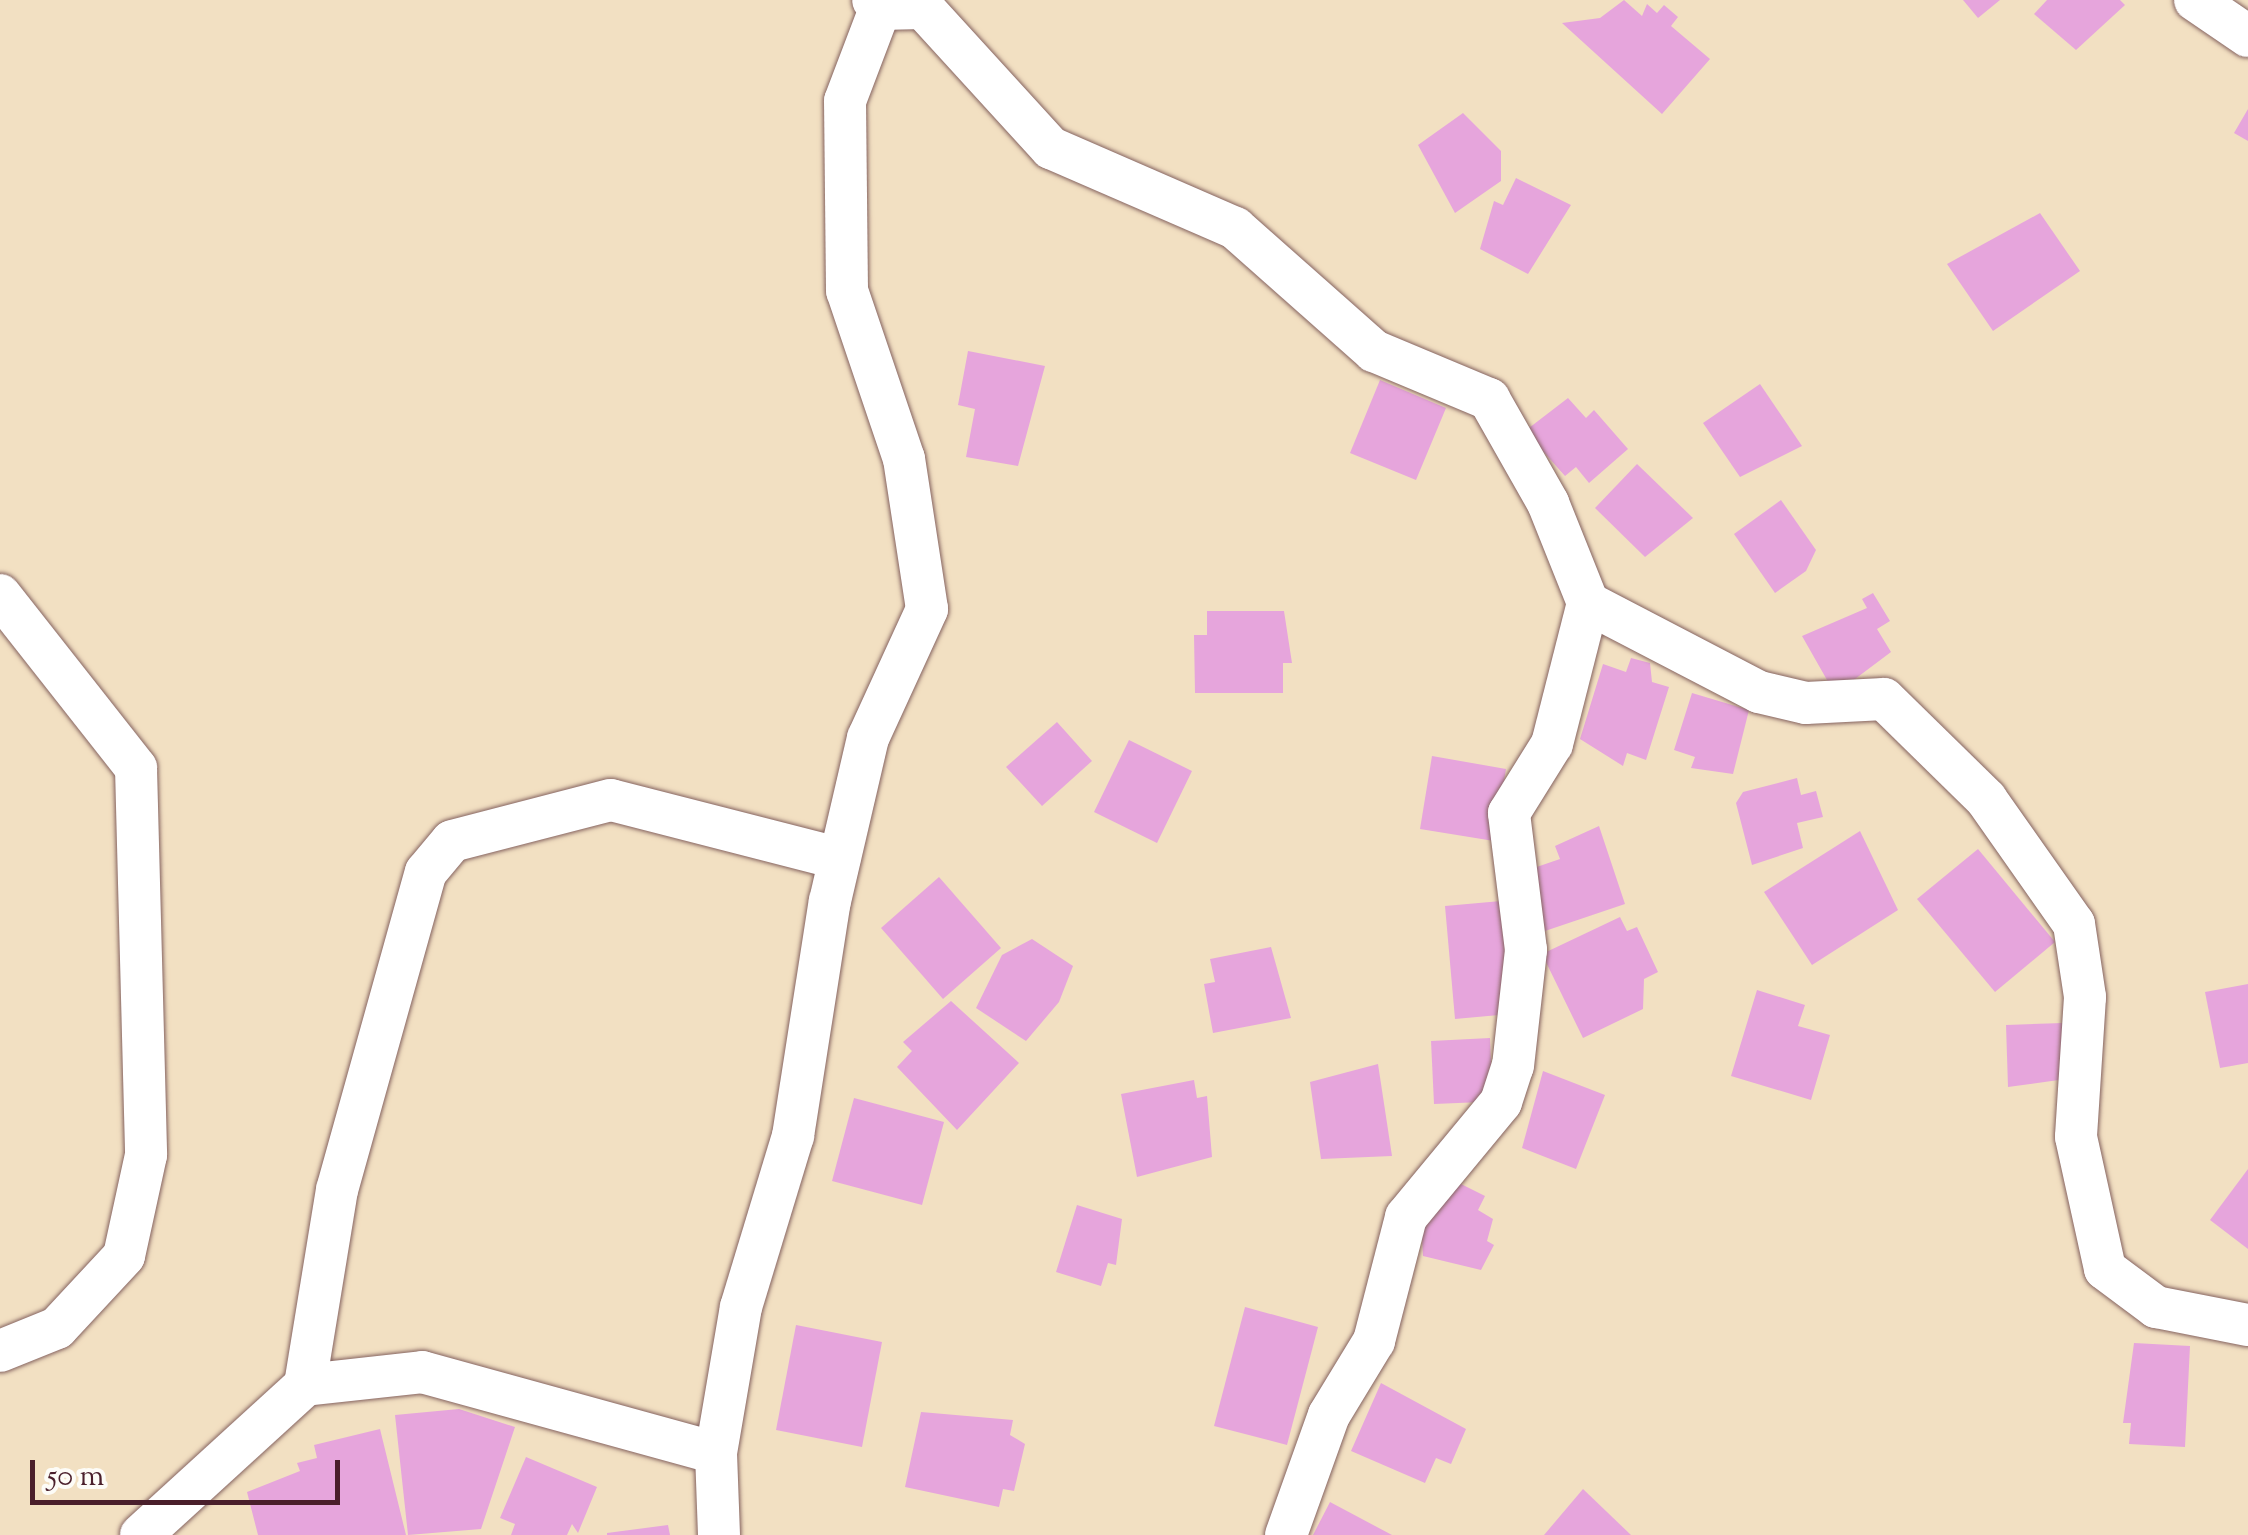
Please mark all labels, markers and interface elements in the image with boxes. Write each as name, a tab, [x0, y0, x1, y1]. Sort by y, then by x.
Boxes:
scale bar	[35, 1440, 345, 1502]
text: 50 m	[47, 1456, 104, 1499]

